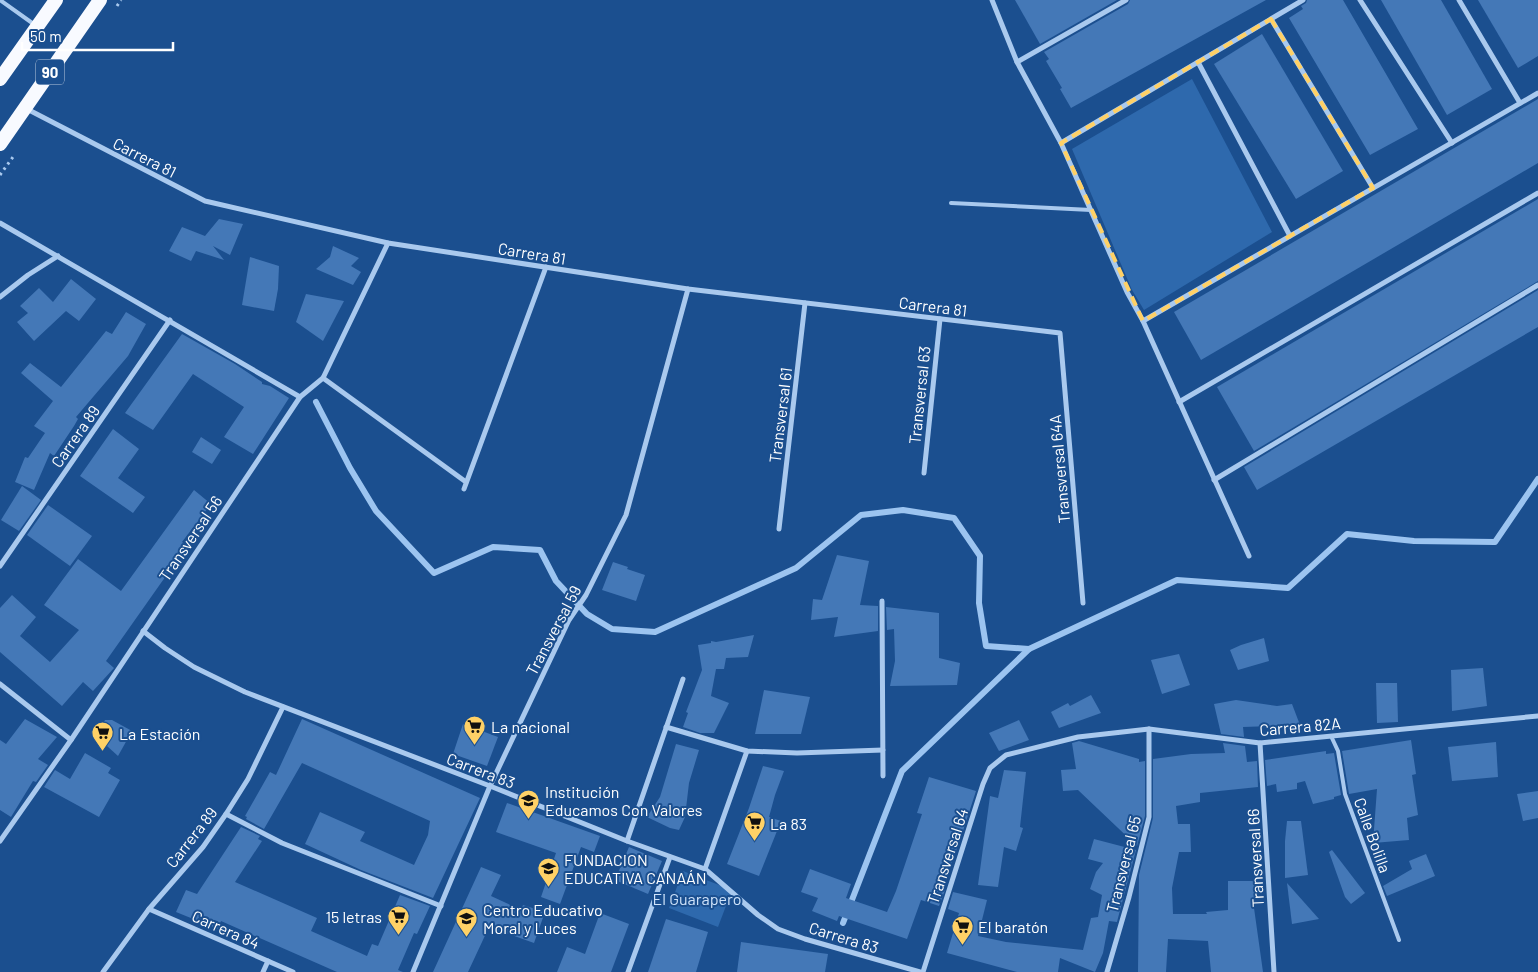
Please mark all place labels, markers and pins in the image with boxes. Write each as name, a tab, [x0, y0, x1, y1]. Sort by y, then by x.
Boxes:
supermarket icon: La nacional	[463, 714, 487, 745]
place label: La nacional	[491, 717, 570, 736]
supermarket icon: La Estación	[91, 721, 115, 752]
place label: La Estación	[119, 724, 200, 743]
place label: Institución Educamos Con Valores	[545, 782, 703, 819]
school or university icon: Institución Educamos Con Valores	[517, 788, 541, 819]
supermarket icon: La 83	[742, 811, 766, 842]
place label: La 83	[770, 814, 807, 833]
place label: FUNDACION EDUCATIVA CANAÁN	[564, 850, 707, 887]
school or university icon: FUNDACION EDUCATIVA CANAÁN	[536, 856, 560, 887]
place label: Centro Educativo Moral y Luces	[483, 900, 603, 937]
supermarket icon: 15 letras	[386, 904, 410, 935]
school or university icon: Centro Educativo Moral y Luces	[455, 906, 479, 937]
place label: 15 letras	[325, 907, 382, 926]
supermarket icon: El baratón	[950, 914, 974, 945]
place label: El baratón	[978, 917, 1048, 936]

